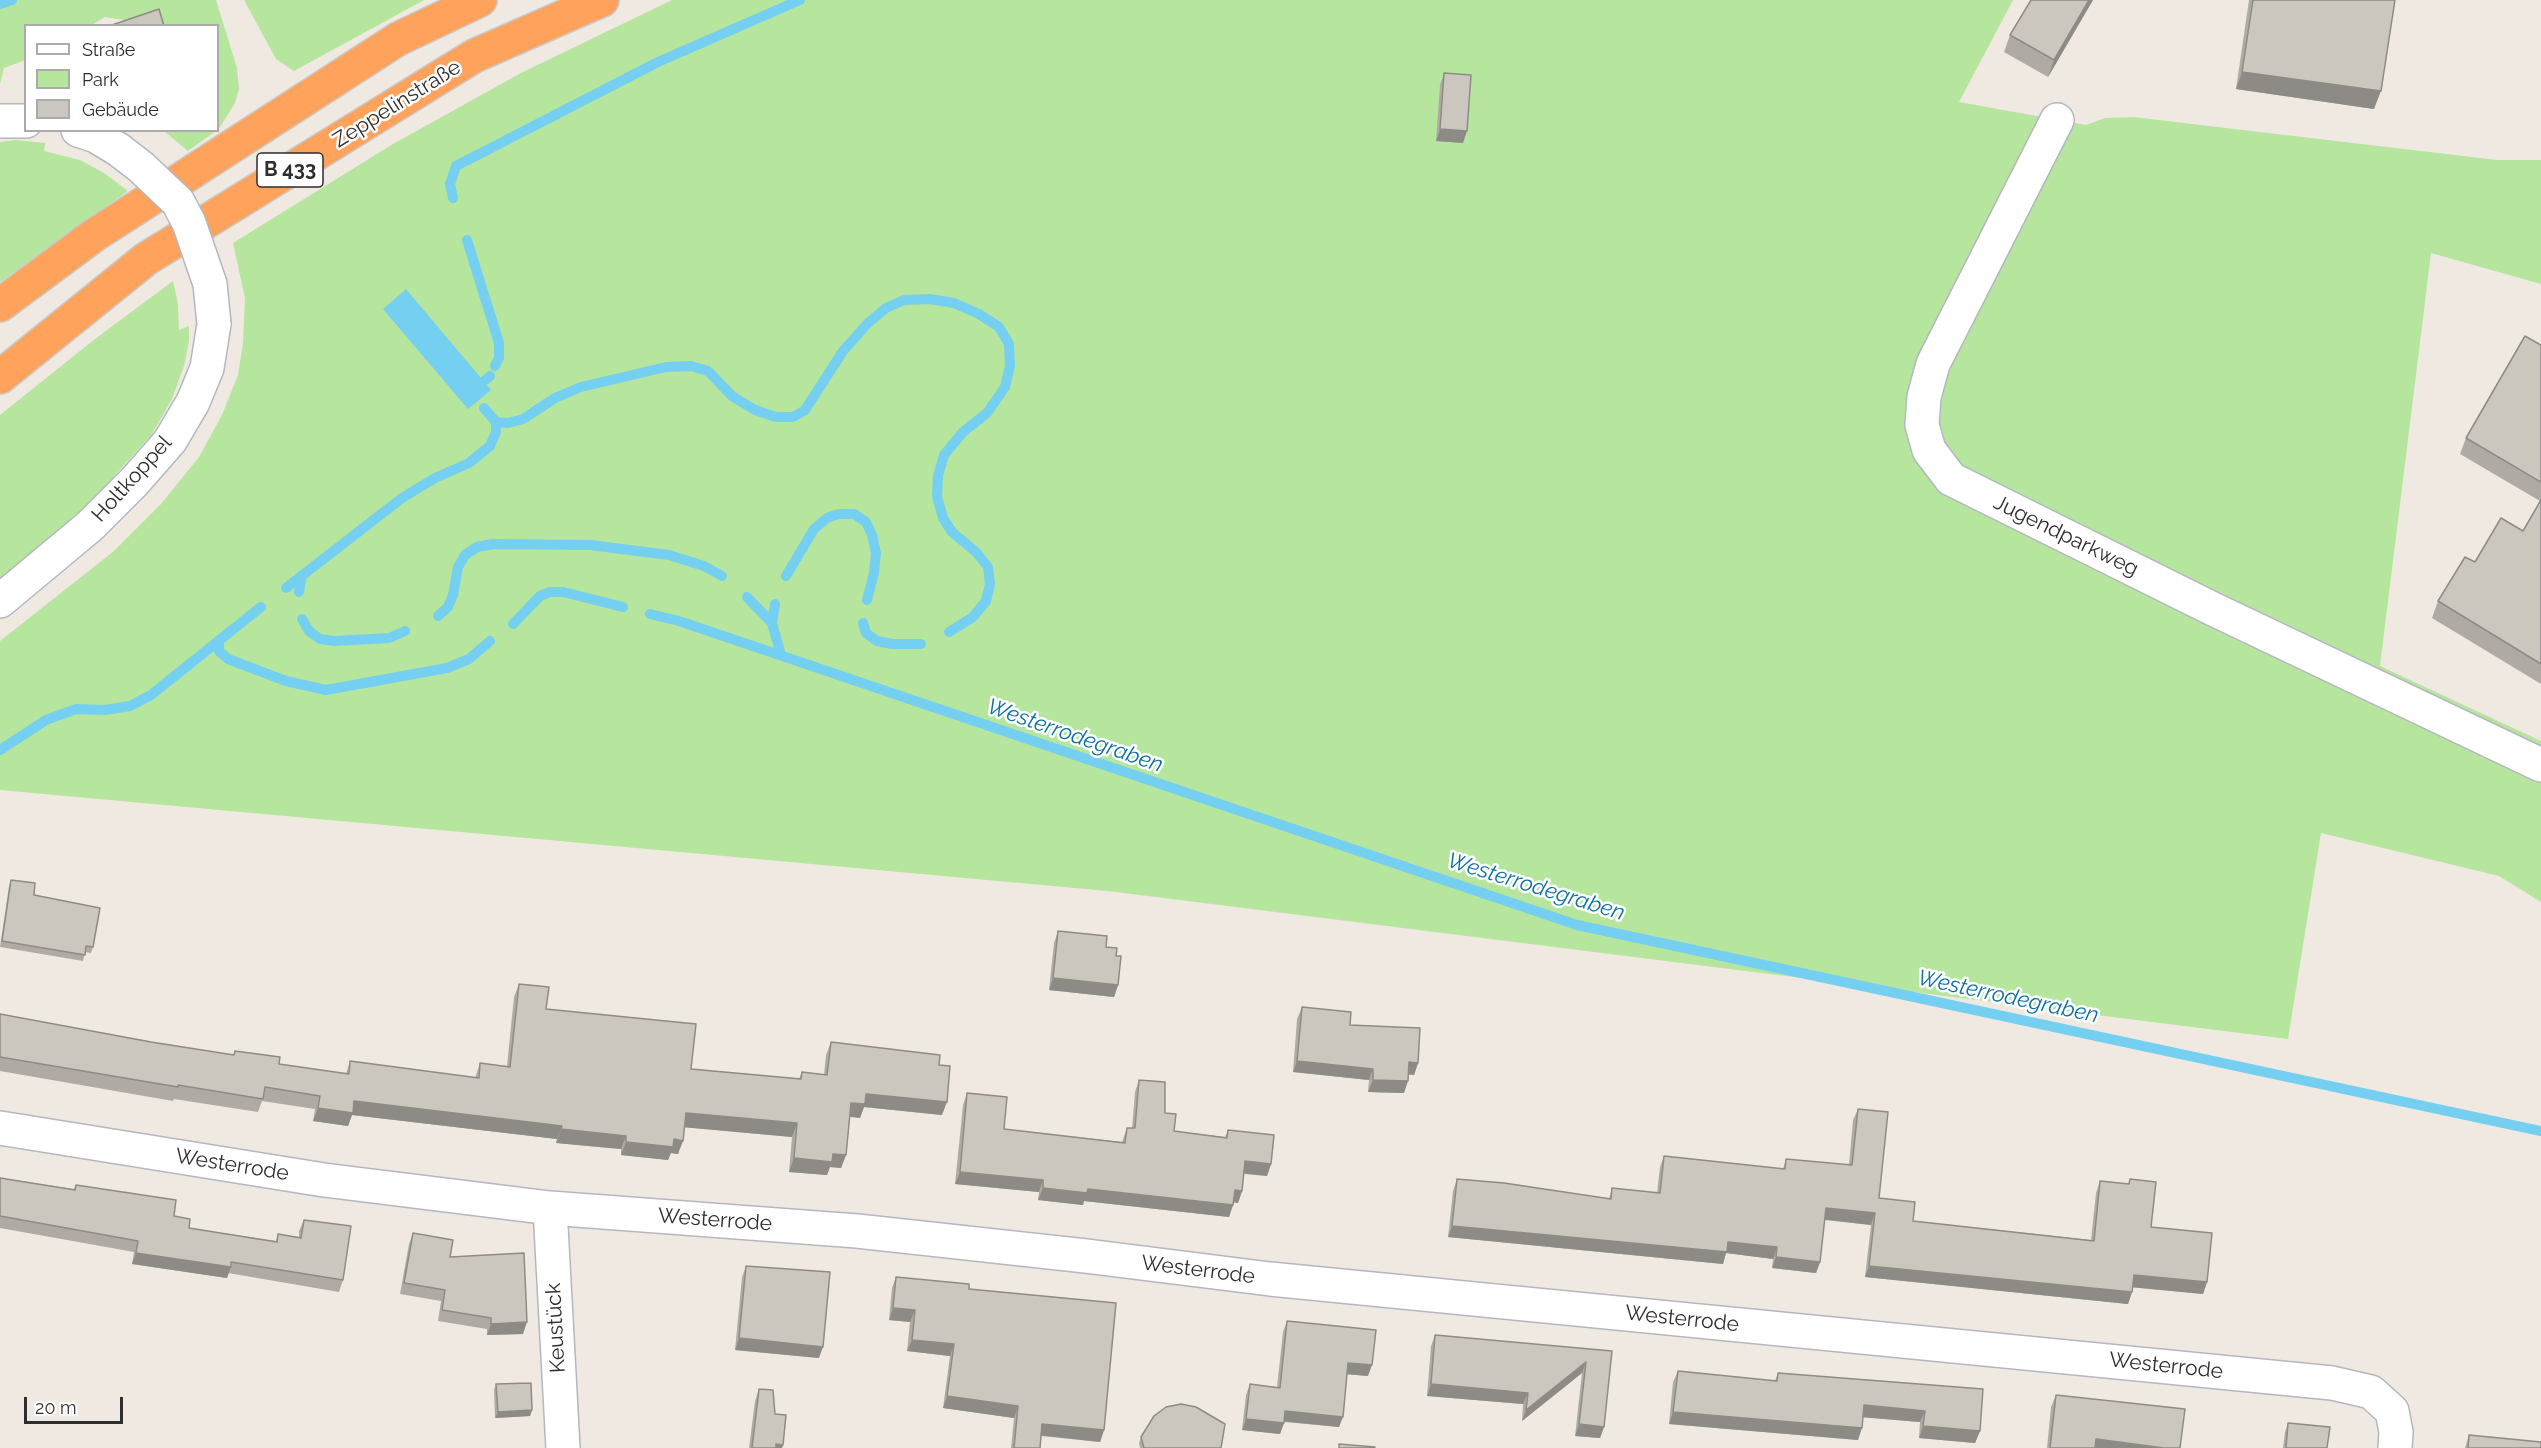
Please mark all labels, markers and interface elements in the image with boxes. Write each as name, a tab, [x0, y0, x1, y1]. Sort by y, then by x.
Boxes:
legend	[24, 24, 219, 132]
text: Straße	[82, 39, 135, 60]
street label: Zeppelinstraße	[328, 55, 466, 153]
text: Park	[82, 69, 119, 90]
text: Gebäude	[82, 99, 159, 120]
road number: B 433	[257, 153, 323, 187]
street label: Holtkoppel	[87, 431, 177, 527]
street label: Jugendparkweg	[1989, 490, 2143, 582]
water label: Westerrodegraben	[984, 694, 1166, 778]
water label: Westerrodegraben	[1444, 847, 1628, 927]
water label: Westerrodegraben	[1915, 965, 2101, 1029]
street label: Westerrode	[173, 1144, 291, 1186]
street label: Westerrode	[657, 1203, 773, 1237]
street label: Westerrode	[1140, 1251, 1256, 1289]
street label: Keustück	[541, 1282, 571, 1374]
street label: Westerrode	[1624, 1300, 1740, 1338]
street label: Westerrode	[2108, 1347, 2224, 1385]
scale bar	[27, 1385, 126, 1423]
text: 20 m	[35, 1397, 77, 1418]

